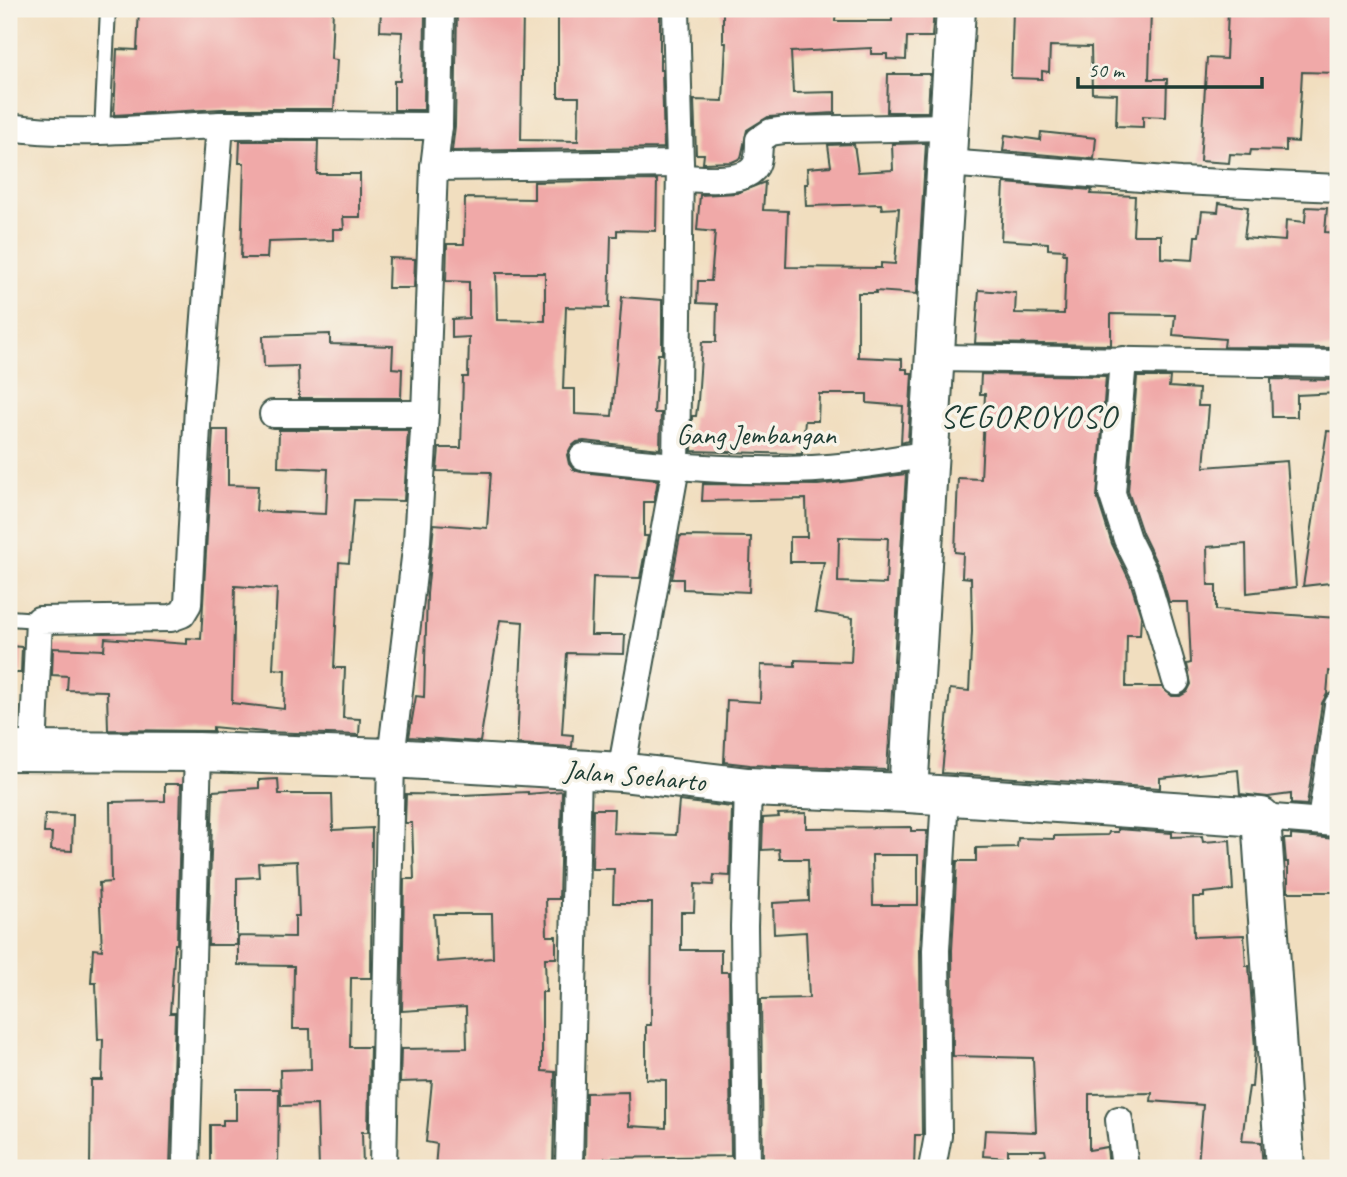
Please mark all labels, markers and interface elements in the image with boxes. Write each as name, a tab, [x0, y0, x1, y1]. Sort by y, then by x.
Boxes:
scale bar	[1078, 46, 1261, 90]
text: 50 m	[1088, 57, 1126, 83]
district label: SEGOROYOSO	[940, 396, 1119, 437]
street label: Gang Jembangan	[676, 417, 837, 452]
street label: Jalan Soeharto	[561, 752, 709, 799]

